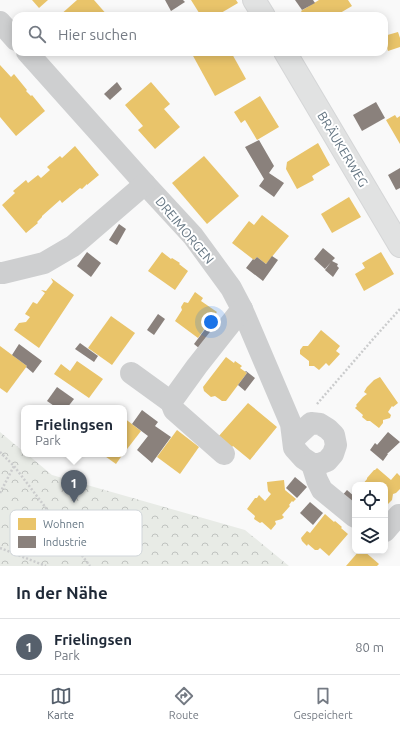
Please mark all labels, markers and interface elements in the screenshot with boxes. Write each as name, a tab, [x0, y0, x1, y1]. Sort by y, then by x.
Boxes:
search box	[12, 12, 388, 56]
icon: search	[26, 23, 48, 45]
text: Hier suchen	[58, 26, 137, 43]
street label: BRÄUKERWEG	[315, 108, 372, 189]
street label: DREIMORGEN	[153, 194, 217, 266]
your location	[201, 312, 221, 332]
popup	[21, 405, 127, 457]
text: Frielingsen	[35, 416, 113, 433]
text: Park	[35, 433, 61, 447]
pin: 1	[61, 470, 87, 503]
map controls	[352, 482, 388, 554]
button: locate	[352, 482, 388, 518]
legend	[10, 510, 142, 556]
text: Wohnen	[43, 518, 84, 530]
button: layers	[352, 518, 388, 554]
text: Industrie	[43, 536, 87, 548]
text: In der Nähe	[16, 583, 108, 602]
text: Frielingsen	[54, 631, 132, 648]
text: 1	[25, 640, 33, 654]
text: 80 m	[355, 640, 384, 654]
text: Park	[54, 648, 80, 662]
tab: Karte	[47, 685, 74, 721]
tab: Route	[169, 685, 199, 721]
tab: Gespeichert	[293, 685, 353, 721]

